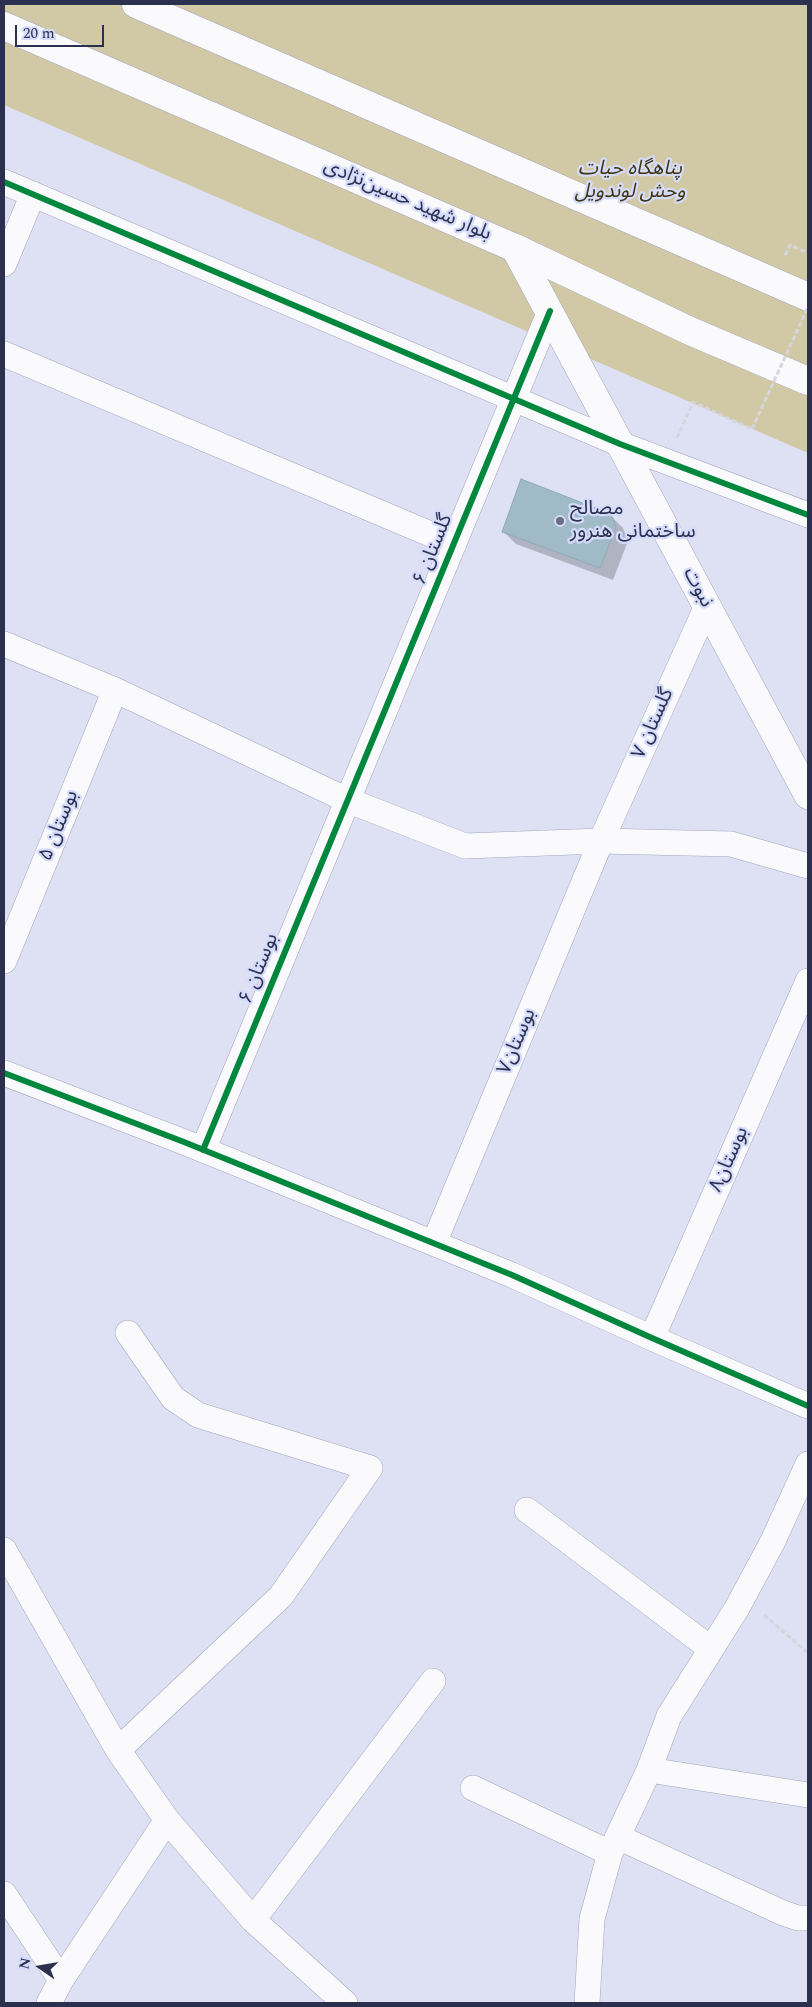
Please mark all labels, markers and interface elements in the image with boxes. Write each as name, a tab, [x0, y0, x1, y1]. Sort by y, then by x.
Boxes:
scale bar	[18, 15, 106, 47]
text: 20 m	[23, 22, 55, 45]
street label: بلوار شهید حسین‌نژادی	[319, 155, 495, 247]
park label: پناهگاه حیات وحش لوندویل	[574, 158, 686, 205]
place label: مصالح ساختمانی هنرور	[570, 498, 696, 545]
street label: گلستان ۶	[409, 511, 459, 589]
marker: مصالح ساختمانی هنرور	[554, 515, 566, 527]
street label: نبوت	[677, 564, 717, 612]
street label: گلستان ۷	[628, 685, 680, 763]
street label: بوستان ۵	[35, 787, 85, 865]
street label: بوستان ۶	[235, 930, 285, 1008]
street label: بوستان۷	[493, 1006, 543, 1078]
street label: بوستان۸	[705, 1124, 755, 1196]
north arrow	[15, 1942, 65, 1992]
text: N	[13, 1956, 36, 1971]

